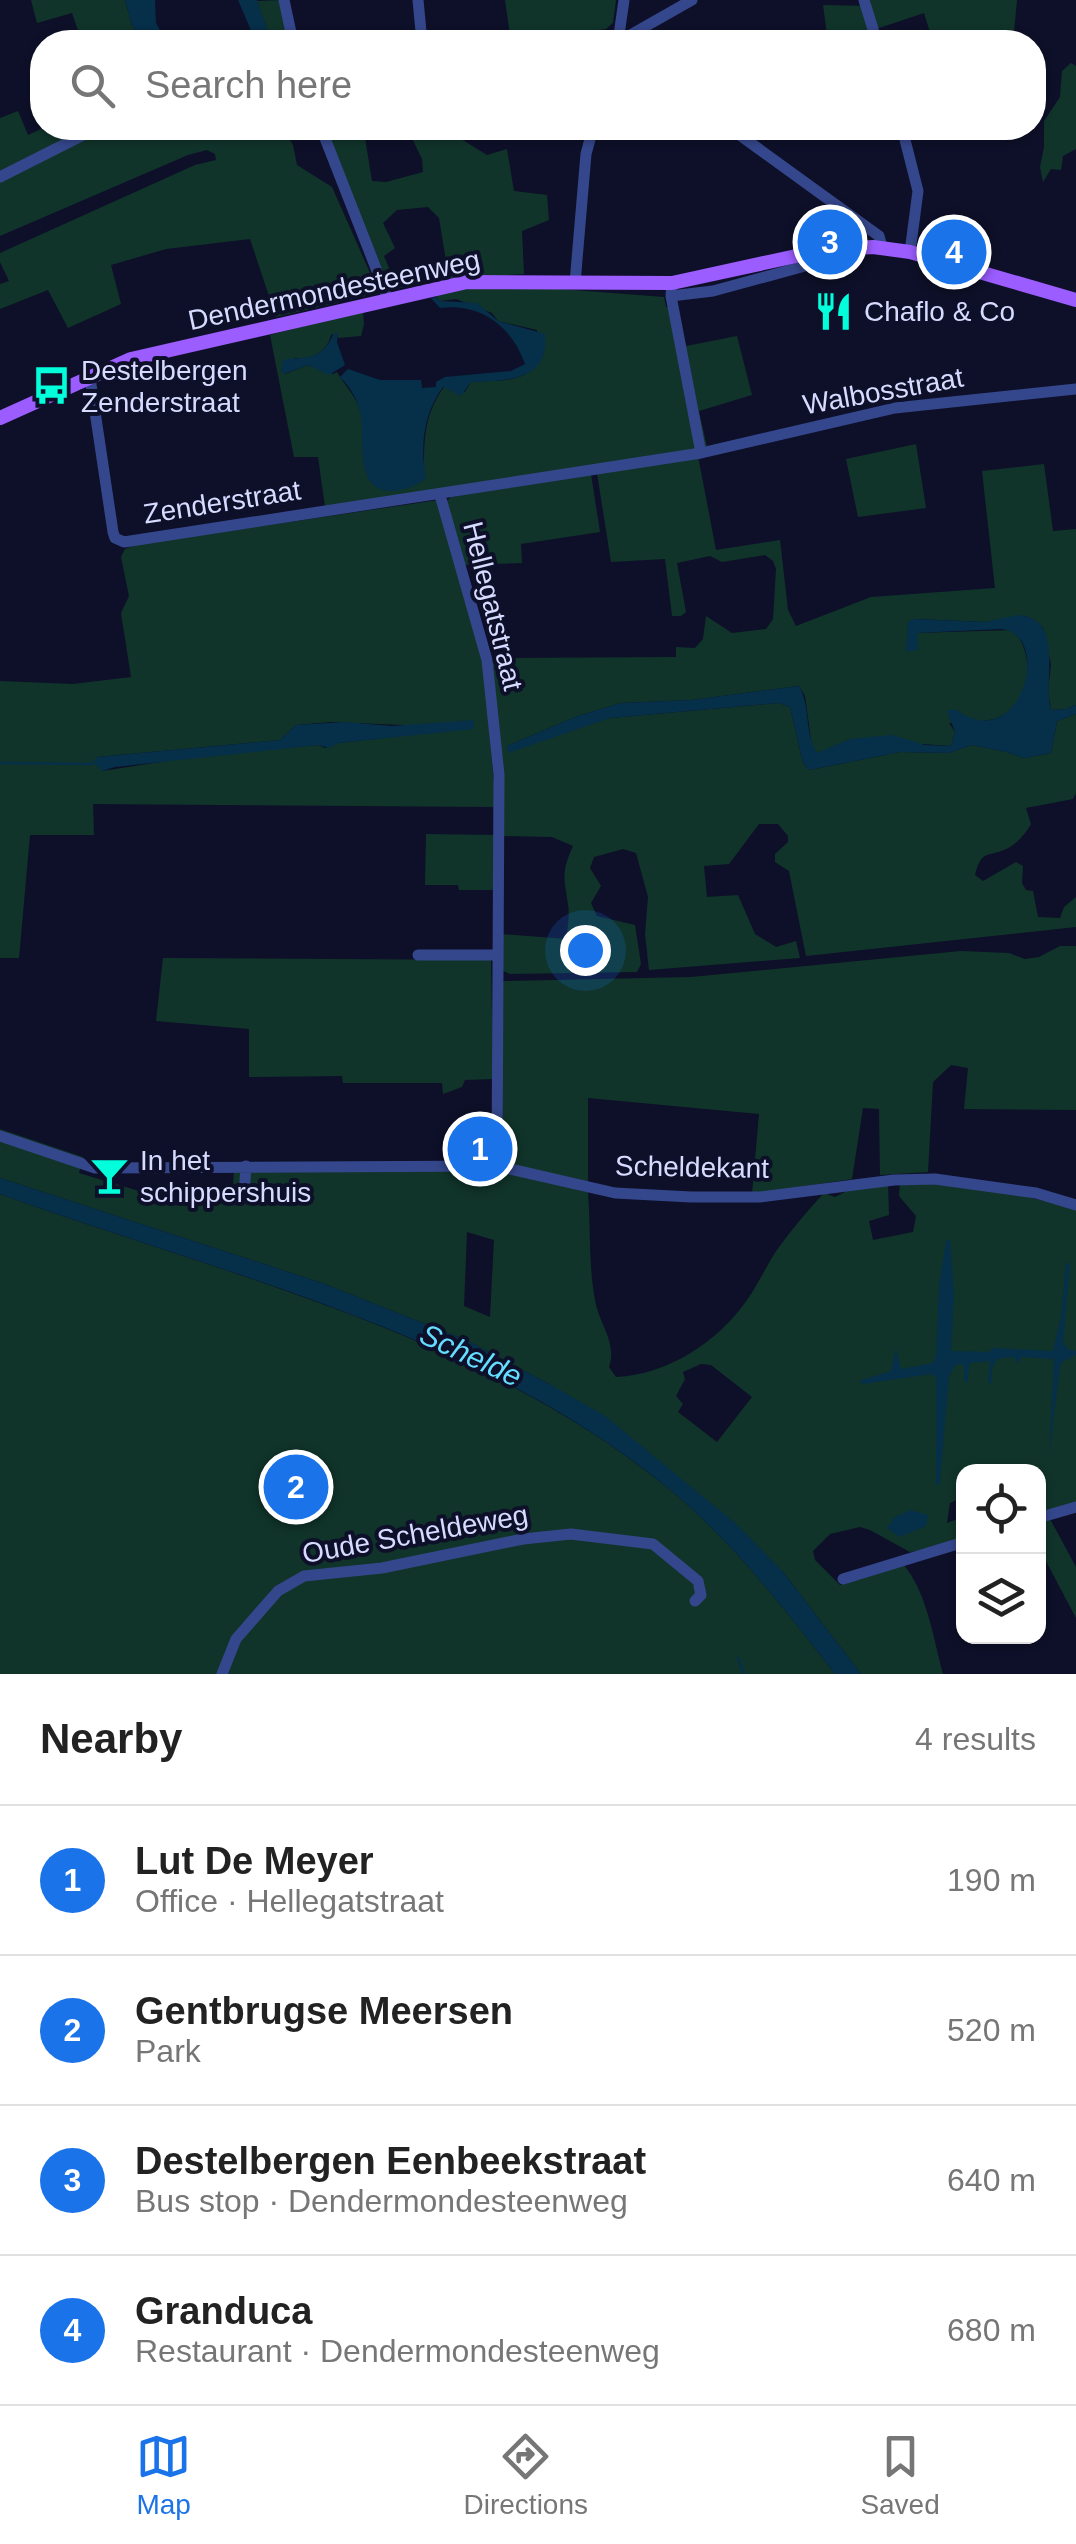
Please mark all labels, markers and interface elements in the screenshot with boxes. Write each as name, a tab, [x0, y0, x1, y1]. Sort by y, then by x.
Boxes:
search box	[30, 30, 1046, 140]
icon: search	[65, 58, 120, 113]
text: Search here	[145, 64, 352, 106]
pin: 3	[798, 204, 862, 280]
pin: 4	[922, 214, 986, 290]
street label: Dendermondesteenweg	[185, 244, 483, 336]
restaurant icon: Chaflo & Co	[813, 290, 855, 332]
place label: Chaflo & Co	[864, 296, 1015, 327]
place label: Destelbergen Zenderstraat	[81, 355, 248, 418]
street label: Walbosstraat	[800, 362, 966, 420]
bus stop icon: Destelbergen Zenderstraat	[30, 365, 72, 407]
street label: Zenderstraat	[141, 474, 303, 530]
street label: Hellegatstraat	[457, 518, 529, 694]
your location	[560, 925, 611, 976]
pin: 1	[448, 1112, 512, 1186]
place label: In het schippershuis	[140, 1145, 311, 1208]
street label: Scheldekant	[615, 1150, 770, 1184]
bar icon: In het schippershuis	[89, 1155, 131, 1197]
water label: Schelde	[415, 1317, 527, 1393]
pin: 2	[264, 1450, 328, 1524]
map controls	[956, 1464, 1046, 1644]
button: locate	[956, 1464, 1046, 1554]
street label: Oude Scheldeweg	[300, 1499, 530, 1569]
button: layers	[956, 1554, 1046, 1644]
text: Nearby	[40, 1715, 182, 1762]
text: 4 results	[915, 1721, 1036, 1757]
text: Lut De Meyer	[135, 1840, 374, 1882]
text: 1	[64, 1862, 81, 1898]
text: 190 m	[947, 1862, 1036, 1898]
text: Office · Hellegatstraat	[135, 1883, 444, 1919]
text: Gentbrugse Meersen	[135, 1990, 513, 2032]
text: 2	[64, 2012, 81, 2048]
text: 520 m	[947, 2012, 1036, 2048]
text: Park	[135, 2033, 201, 2069]
text: Destelbergen Eenbeekstraat	[135, 2140, 646, 2182]
text: 3	[64, 2162, 81, 2198]
text: 640 m	[947, 2162, 1036, 2198]
text: Bus stop · Dendermondesteenweg	[135, 2183, 628, 2219]
text: Granduca	[135, 2290, 312, 2332]
text: 4	[64, 2312, 81, 2348]
text: 680 m	[947, 2312, 1036, 2348]
text: Restaurant · Dendermondesteenweg	[135, 2333, 660, 2369]
tab: Map	[136, 2429, 191, 2521]
tab: Directions	[464, 2429, 588, 2521]
tab: Saved	[860, 2429, 940, 2521]

